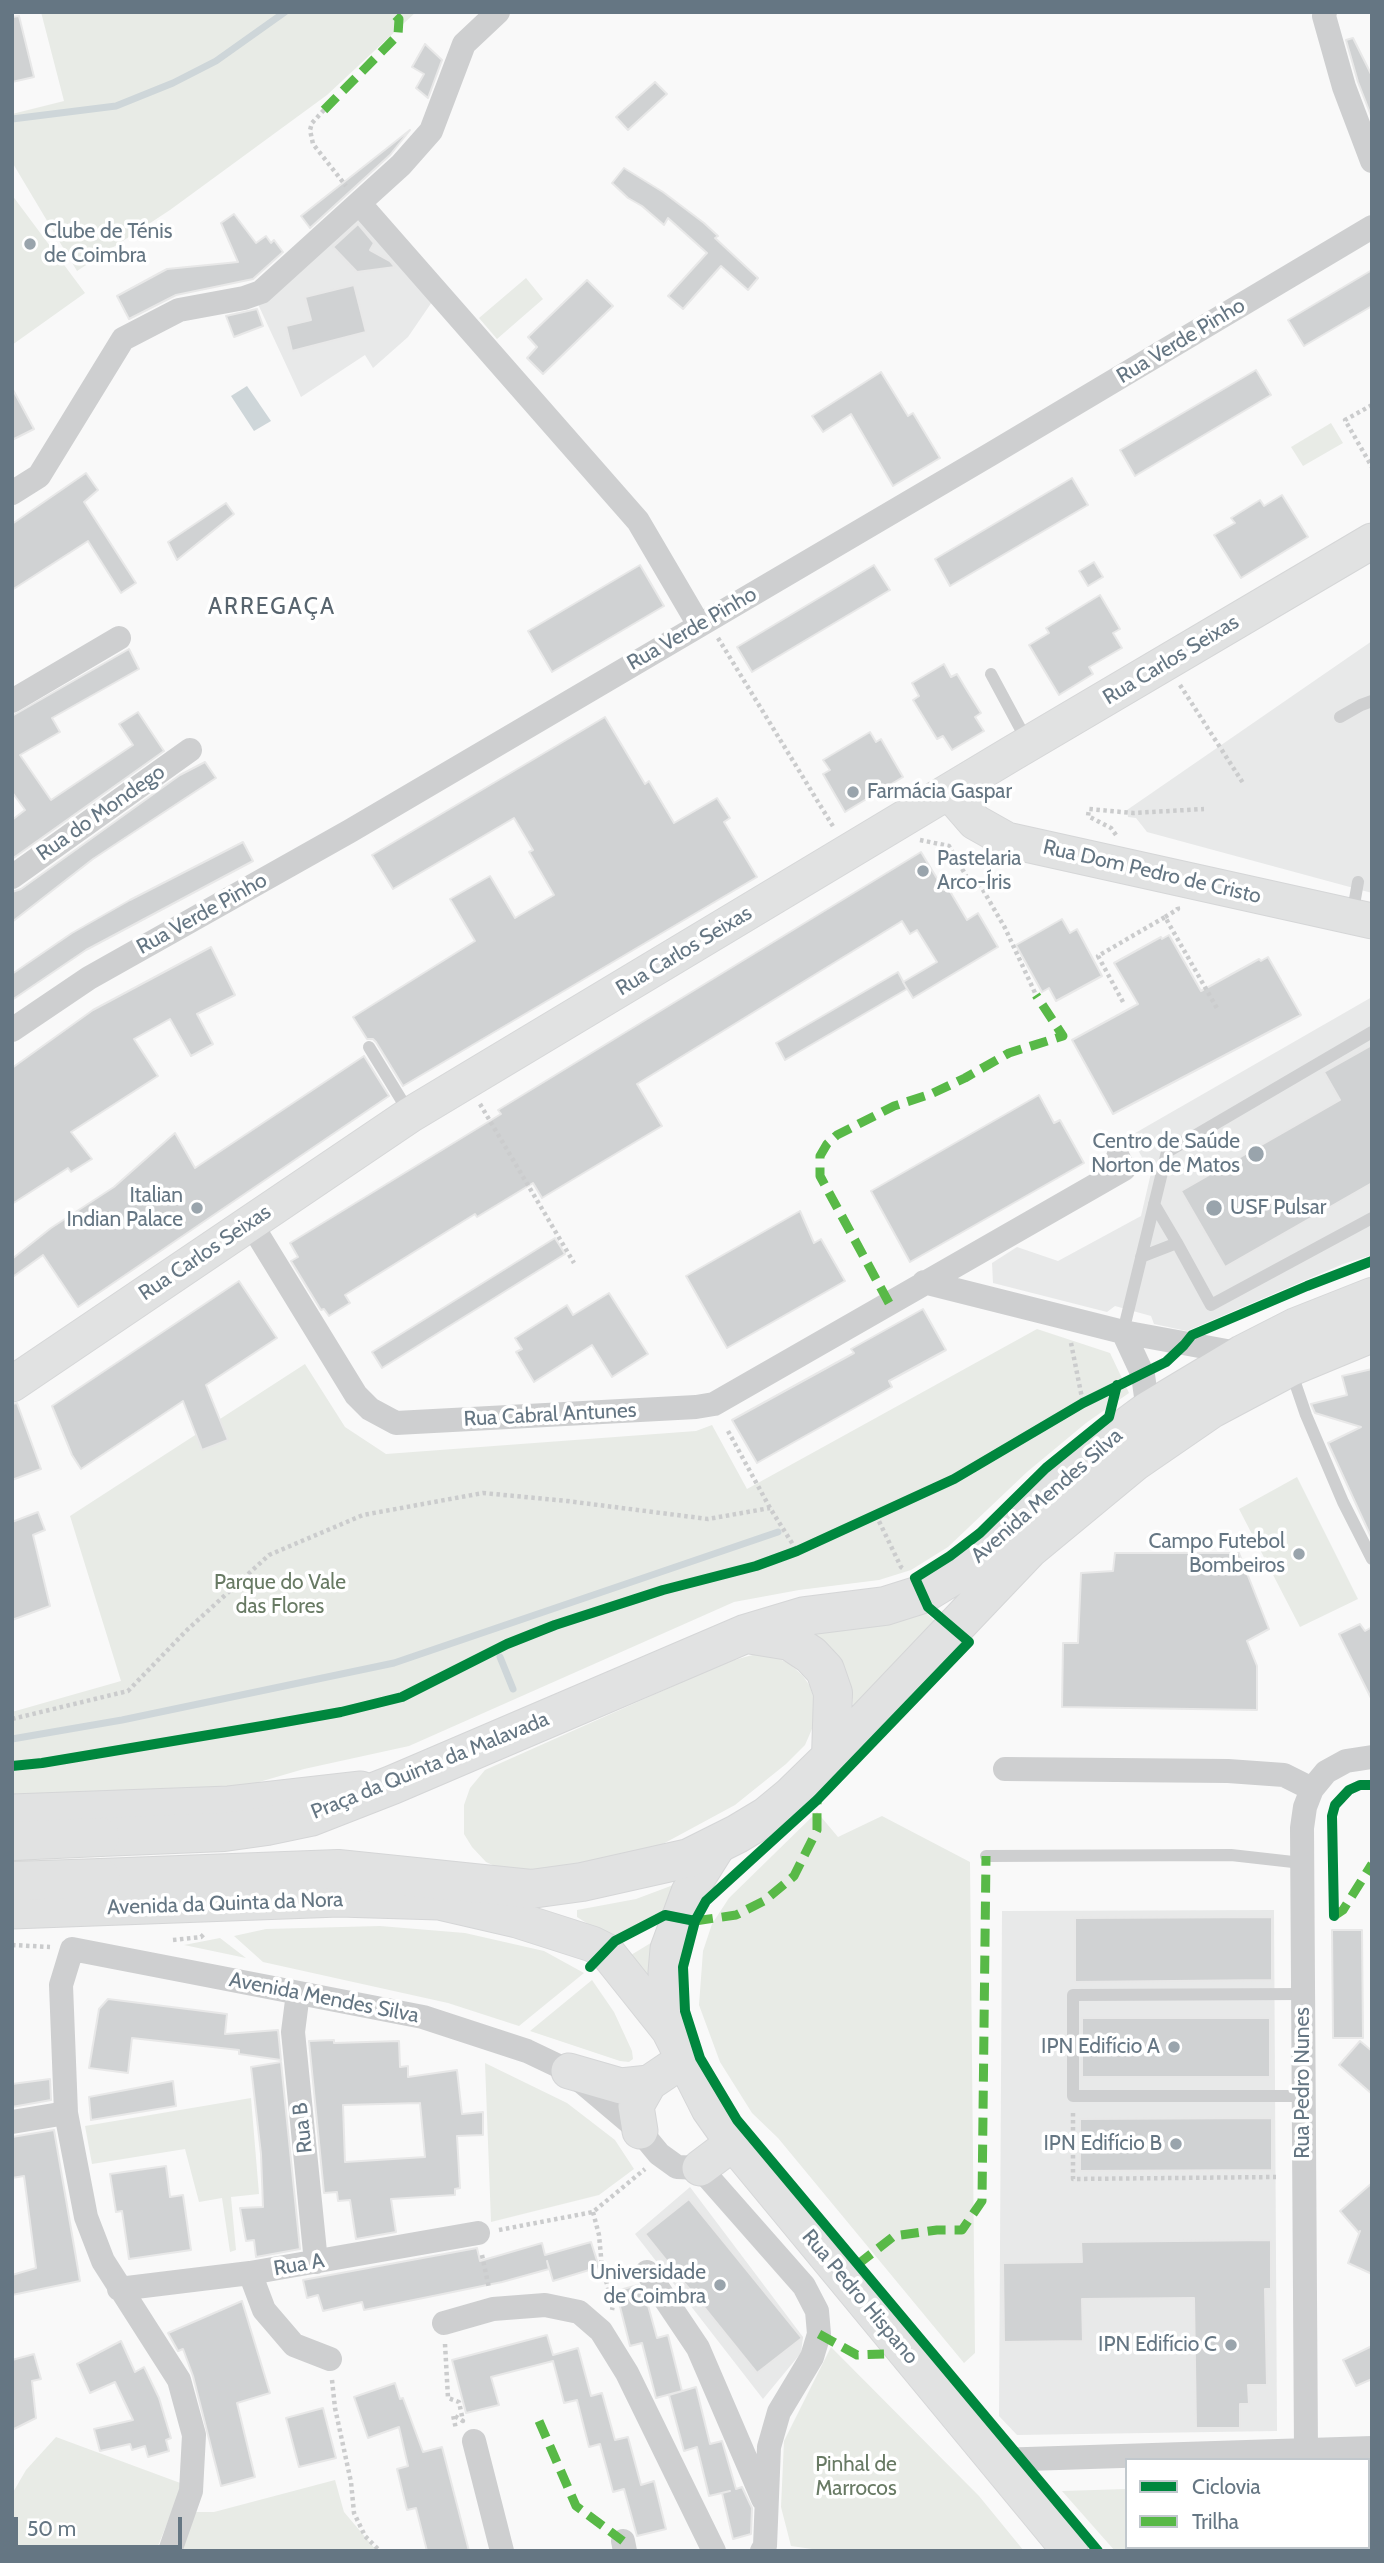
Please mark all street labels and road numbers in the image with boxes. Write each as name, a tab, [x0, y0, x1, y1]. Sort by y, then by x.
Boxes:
street label: Rua Verde Pinho	[1112, 293, 1250, 389]
street label: Rua Verde Pinho	[623, 582, 761, 676]
street label: Rua Carlos Seixas	[1099, 610, 1243, 710]
street label: Rua do Mondego	[32, 759, 170, 867]
street label: Rua Dom Pedro de Cristo	[1040, 835, 1264, 909]
street label: Rua Verde Pinho	[132, 868, 272, 960]
street label: Rua Carlos Seixas	[612, 901, 756, 1001]
street label: Rua Carlos Seixas	[134, 1200, 276, 1306]
street label: Rua Cabral Antunes	[463, 1398, 637, 1432]
street label: Avenida Mendes Silva	[966, 1423, 1128, 1569]
street label: Praça da Quinta da Malavada	[307, 1707, 553, 1825]
street label: Avenida da Quinta da Nora	[107, 1887, 343, 1921]
street label: Avenida Mendes Silva	[227, 1967, 421, 2029]
street label: Rua Pedro Nunes	[1290, 2007, 1316, 2159]
street label: Rua B	[288, 2101, 318, 2155]
street label: Rua Pedro Hispano	[796, 2225, 924, 2369]
street label: Rua A	[272, 2248, 326, 2282]

